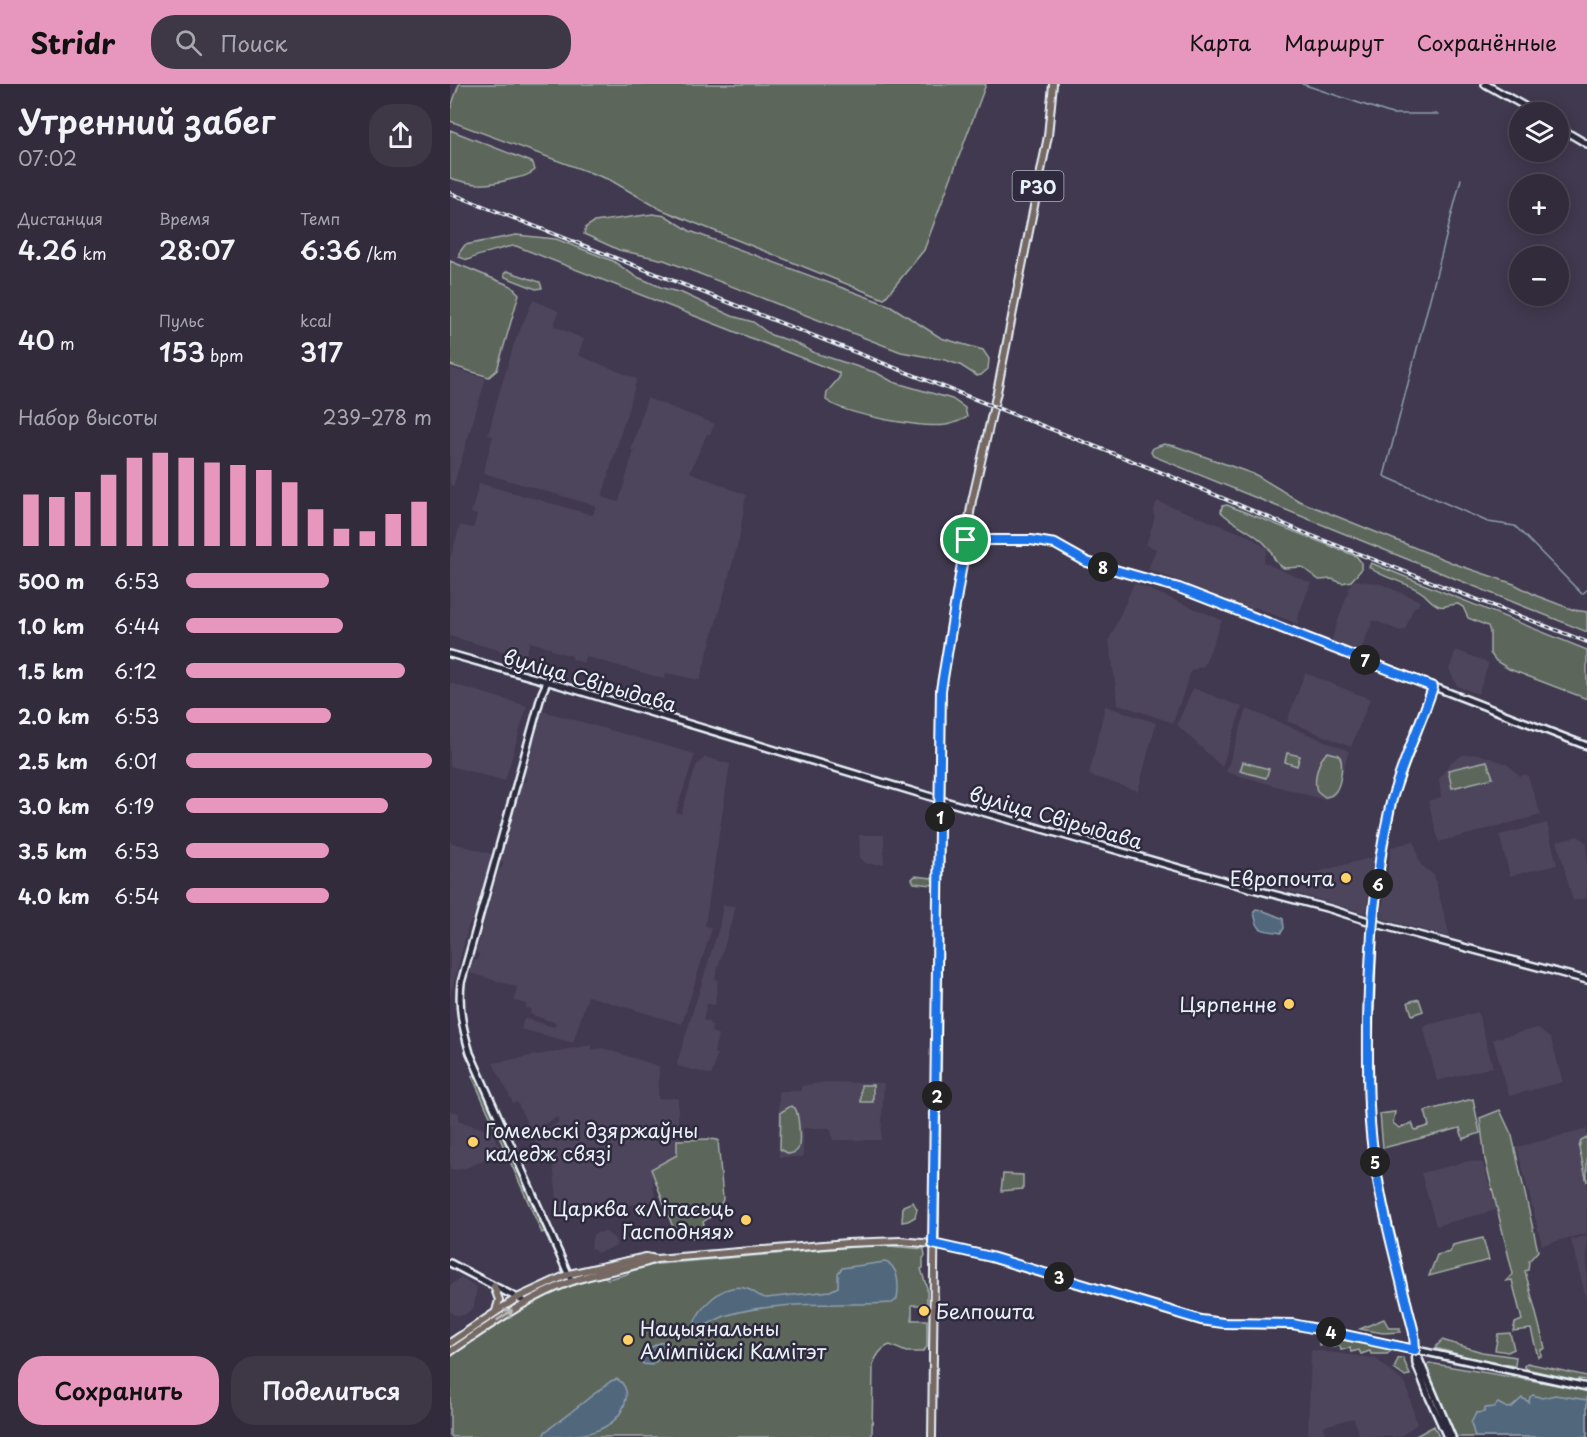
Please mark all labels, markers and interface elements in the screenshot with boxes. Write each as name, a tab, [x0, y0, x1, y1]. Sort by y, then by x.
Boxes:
search box	[151, 15, 571, 69]
text: Stridr	[30, 21, 115, 64]
icon: search	[172, 26, 205, 59]
text: Поиск	[220, 26, 287, 59]
text: Карта	[1190, 26, 1251, 58]
text: Маршрут	[1284, 26, 1384, 58]
text: Сохранённые	[1417, 26, 1557, 58]
text: Утренний забег	[18, 95, 275, 145]
map controls	[1509, 102, 1569, 306]
button: layers	[1509, 102, 1569, 162]
button: share	[369, 104, 432, 167]
text: 07:02	[18, 143, 77, 173]
road number: Р30	[1012, 171, 1064, 201]
button: +	[1509, 174, 1569, 234]
text: Дистанция	[18, 206, 103, 230]
text: Время	[159, 206, 210, 230]
text: Темп	[300, 206, 340, 230]
text: 4.26	[18, 230, 77, 269]
text: 28:07	[159, 230, 235, 269]
text: 6:36	[300, 230, 361, 269]
text: km	[77, 241, 107, 265]
text: /km	[361, 241, 397, 265]
button: −	[1509, 246, 1569, 306]
text: Пульс	[159, 308, 204, 332]
text: kcal	[300, 308, 332, 332]
text: 40	[18, 320, 55, 359]
text: m	[55, 331, 74, 355]
text: 153	[159, 332, 205, 371]
text: 317	[300, 332, 343, 371]
text: bpm	[205, 343, 243, 367]
text: Набор высоты	[18, 402, 158, 432]
text: 239–278 m	[322, 402, 432, 432]
pin	[940, 514, 991, 565]
icon: arrive	[949, 523, 982, 556]
pin: 8	[1088, 552, 1118, 582]
text: 8	[1098, 555, 1108, 579]
text: 500 m	[18, 566, 85, 596]
text: 6:53	[114, 566, 159, 596]
text: 1.0 km	[18, 611, 85, 641]
text: 6:44	[114, 611, 160, 641]
street label: вуліца Свірыдава	[500, 641, 681, 719]
pin: 7	[1350, 645, 1380, 675]
text: 7	[1360, 648, 1370, 672]
text: 1.5 km	[18, 656, 84, 686]
text: 6:12	[114, 656, 157, 686]
text: 2.0 km	[18, 701, 90, 731]
text: 6:53	[114, 701, 159, 731]
text: 2.5 km	[18, 746, 88, 776]
text: 6:01	[114, 746, 157, 776]
street label: вуліца Свірыдава	[966, 778, 1147, 856]
text: 3.0 km	[18, 791, 90, 821]
text: 6:19	[114, 791, 154, 821]
pin: 1	[925, 802, 955, 832]
text: 1	[936, 805, 944, 829]
text: 3.5 km	[18, 836, 87, 866]
text: 6:53	[114, 836, 159, 866]
place label: Европочта	[1230, 863, 1334, 893]
pin: 6	[1363, 869, 1393, 899]
marker: Европочта	[1339, 871, 1353, 885]
text: 6	[1372, 872, 1384, 896]
text: 4.0 km	[18, 881, 90, 911]
text: 6:54	[114, 881, 160, 911]
place label: Цярпенне	[1180, 989, 1277, 1019]
marker: Цярпенне	[1282, 997, 1296, 1011]
pin: 2	[922, 1081, 952, 1111]
text: 2	[931, 1084, 943, 1108]
place label: Гомельскі дзяржаўны каледж связі	[485, 1115, 698, 1168]
marker: Гомельскі дзяржаўны каледж связі	[466, 1135, 480, 1149]
pin: 5	[1360, 1147, 1390, 1177]
text: 5	[1370, 1150, 1380, 1174]
place label: Царква «Літасьць Гасподняя»	[552, 1193, 734, 1246]
marker: Царква «Літасьць Гасподняя»	[739, 1213, 753, 1227]
pin: 3	[1044, 1262, 1074, 1292]
text: 3	[1054, 1265, 1064, 1289]
place label: Белпошта	[936, 1296, 1035, 1326]
marker: Белпошта	[917, 1304, 931, 1318]
one-way arrow	[496, 1309, 513, 1321]
place label: Нацыянальны Алімпійскі Камітэт	[640, 1313, 827, 1366]
pin: 4	[1316, 1317, 1346, 1347]
text: 4	[1326, 1320, 1336, 1344]
marker: Нацыянальны Алімпійскі Камітэт	[621, 1333, 635, 1347]
button: Сохранить	[18, 1356, 219, 1425]
button: Поделиться	[231, 1356, 432, 1425]

